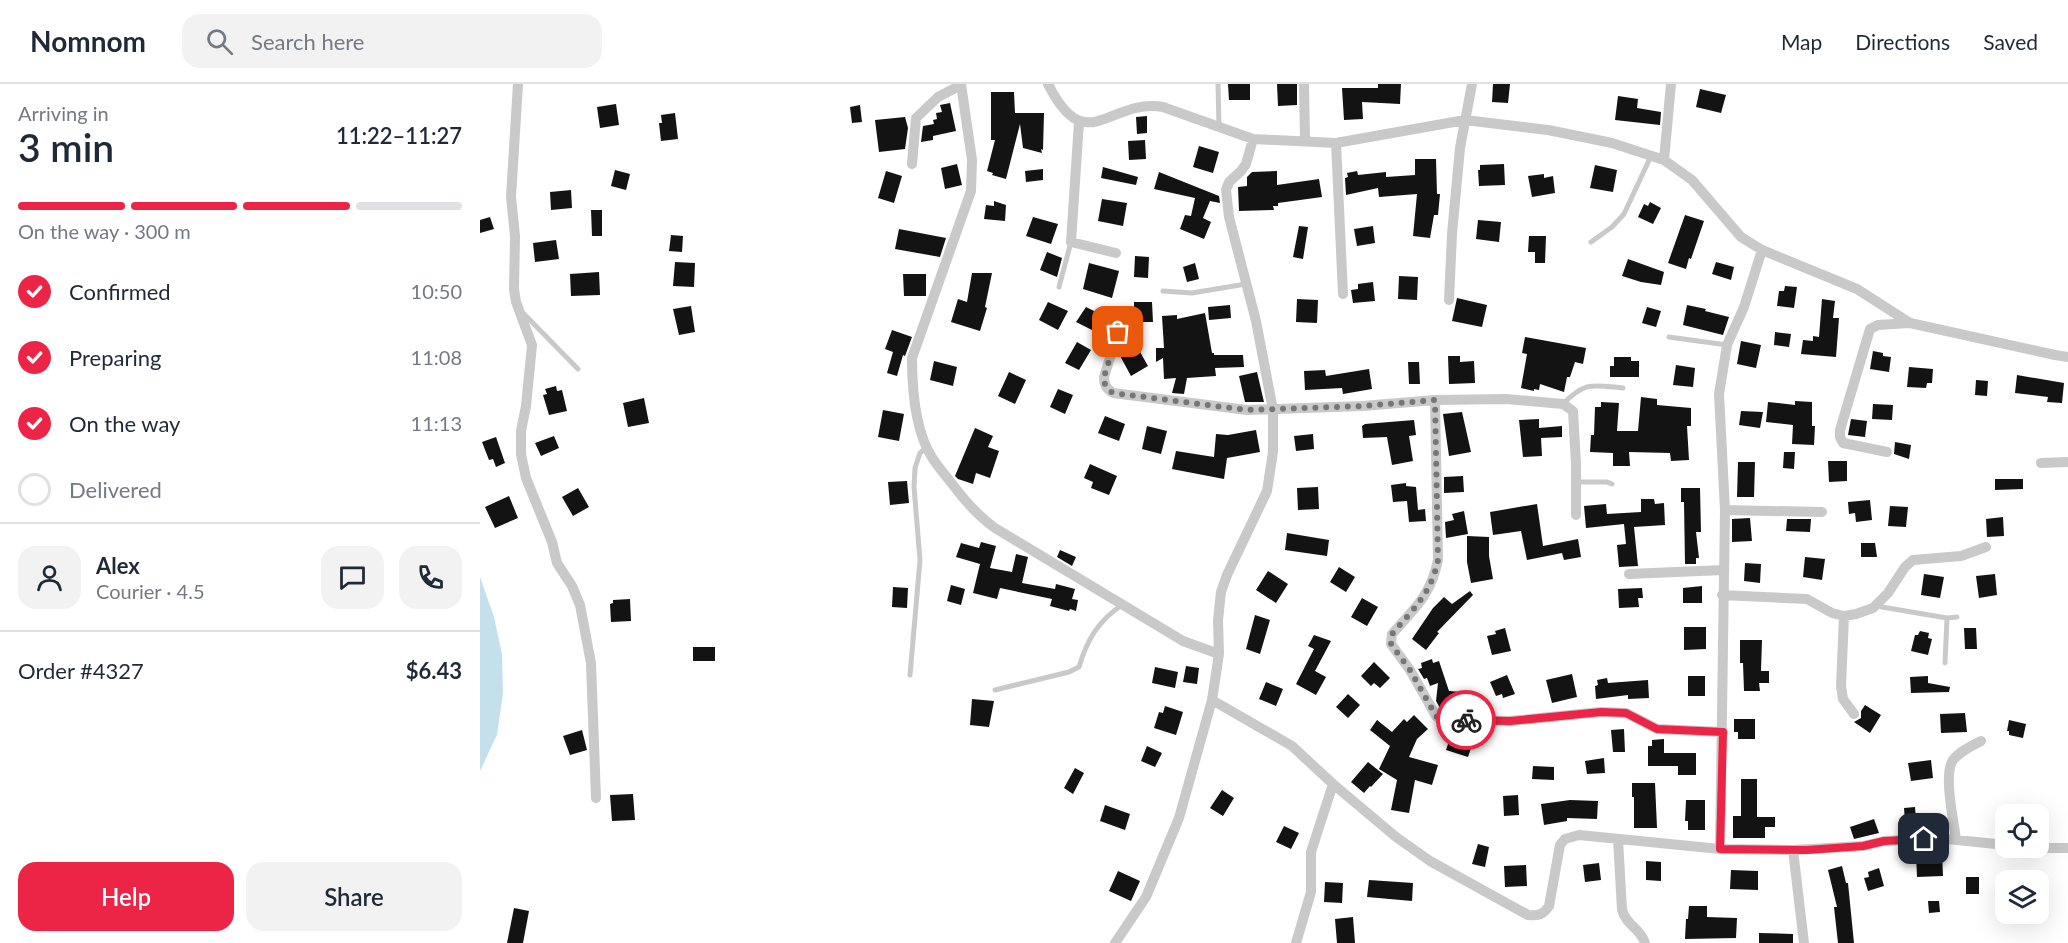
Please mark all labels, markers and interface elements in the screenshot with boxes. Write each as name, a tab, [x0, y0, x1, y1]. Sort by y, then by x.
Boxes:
search box	[182, 14, 602, 68]
text: Nomnom	[30, 24, 146, 58]
icon: search	[203, 25, 236, 58]
text: Search here	[251, 28, 364, 55]
text: Map	[1781, 29, 1822, 54]
text: Directions	[1855, 29, 1950, 54]
text: Saved	[1983, 29, 2038, 54]
text: Arriving in	[18, 101, 109, 125]
text: 11:22–11:27	[336, 122, 462, 149]
text: 3 min	[18, 124, 114, 170]
text: On the way · 300 m	[18, 219, 191, 243]
icon: check	[18, 275, 51, 308]
text: Confirmed	[69, 278, 171, 305]
text: 10:50	[411, 279, 462, 303]
pin	[1092, 306, 1143, 357]
icon: bag	[1101, 315, 1134, 348]
icon: check	[18, 341, 51, 374]
text: Preparing	[69, 344, 161, 371]
text: 11:08	[411, 345, 462, 369]
icon: check	[18, 407, 51, 440]
text: On the way	[69, 410, 180, 437]
text: 11:13	[411, 411, 462, 435]
text: Delivered	[69, 476, 162, 503]
button: person	[18, 546, 81, 609]
button: chat	[321, 546, 384, 609]
button: phone	[399, 546, 462, 609]
text: Alex	[96, 552, 140, 579]
text: Courier · 4.5	[96, 579, 205, 603]
text: Order #4327	[18, 657, 144, 684]
text: $6.43	[406, 657, 462, 684]
courier	[1436, 690, 1496, 750]
icon: bike	[1450, 704, 1483, 737]
map controls	[1995, 804, 2049, 924]
button: locate	[1995, 804, 2049, 858]
pin	[1898, 813, 1949, 864]
icon: home	[1907, 822, 1940, 855]
button: Help	[18, 862, 234, 931]
button: Share	[246, 862, 462, 931]
button: layers	[1995, 870, 2049, 924]

